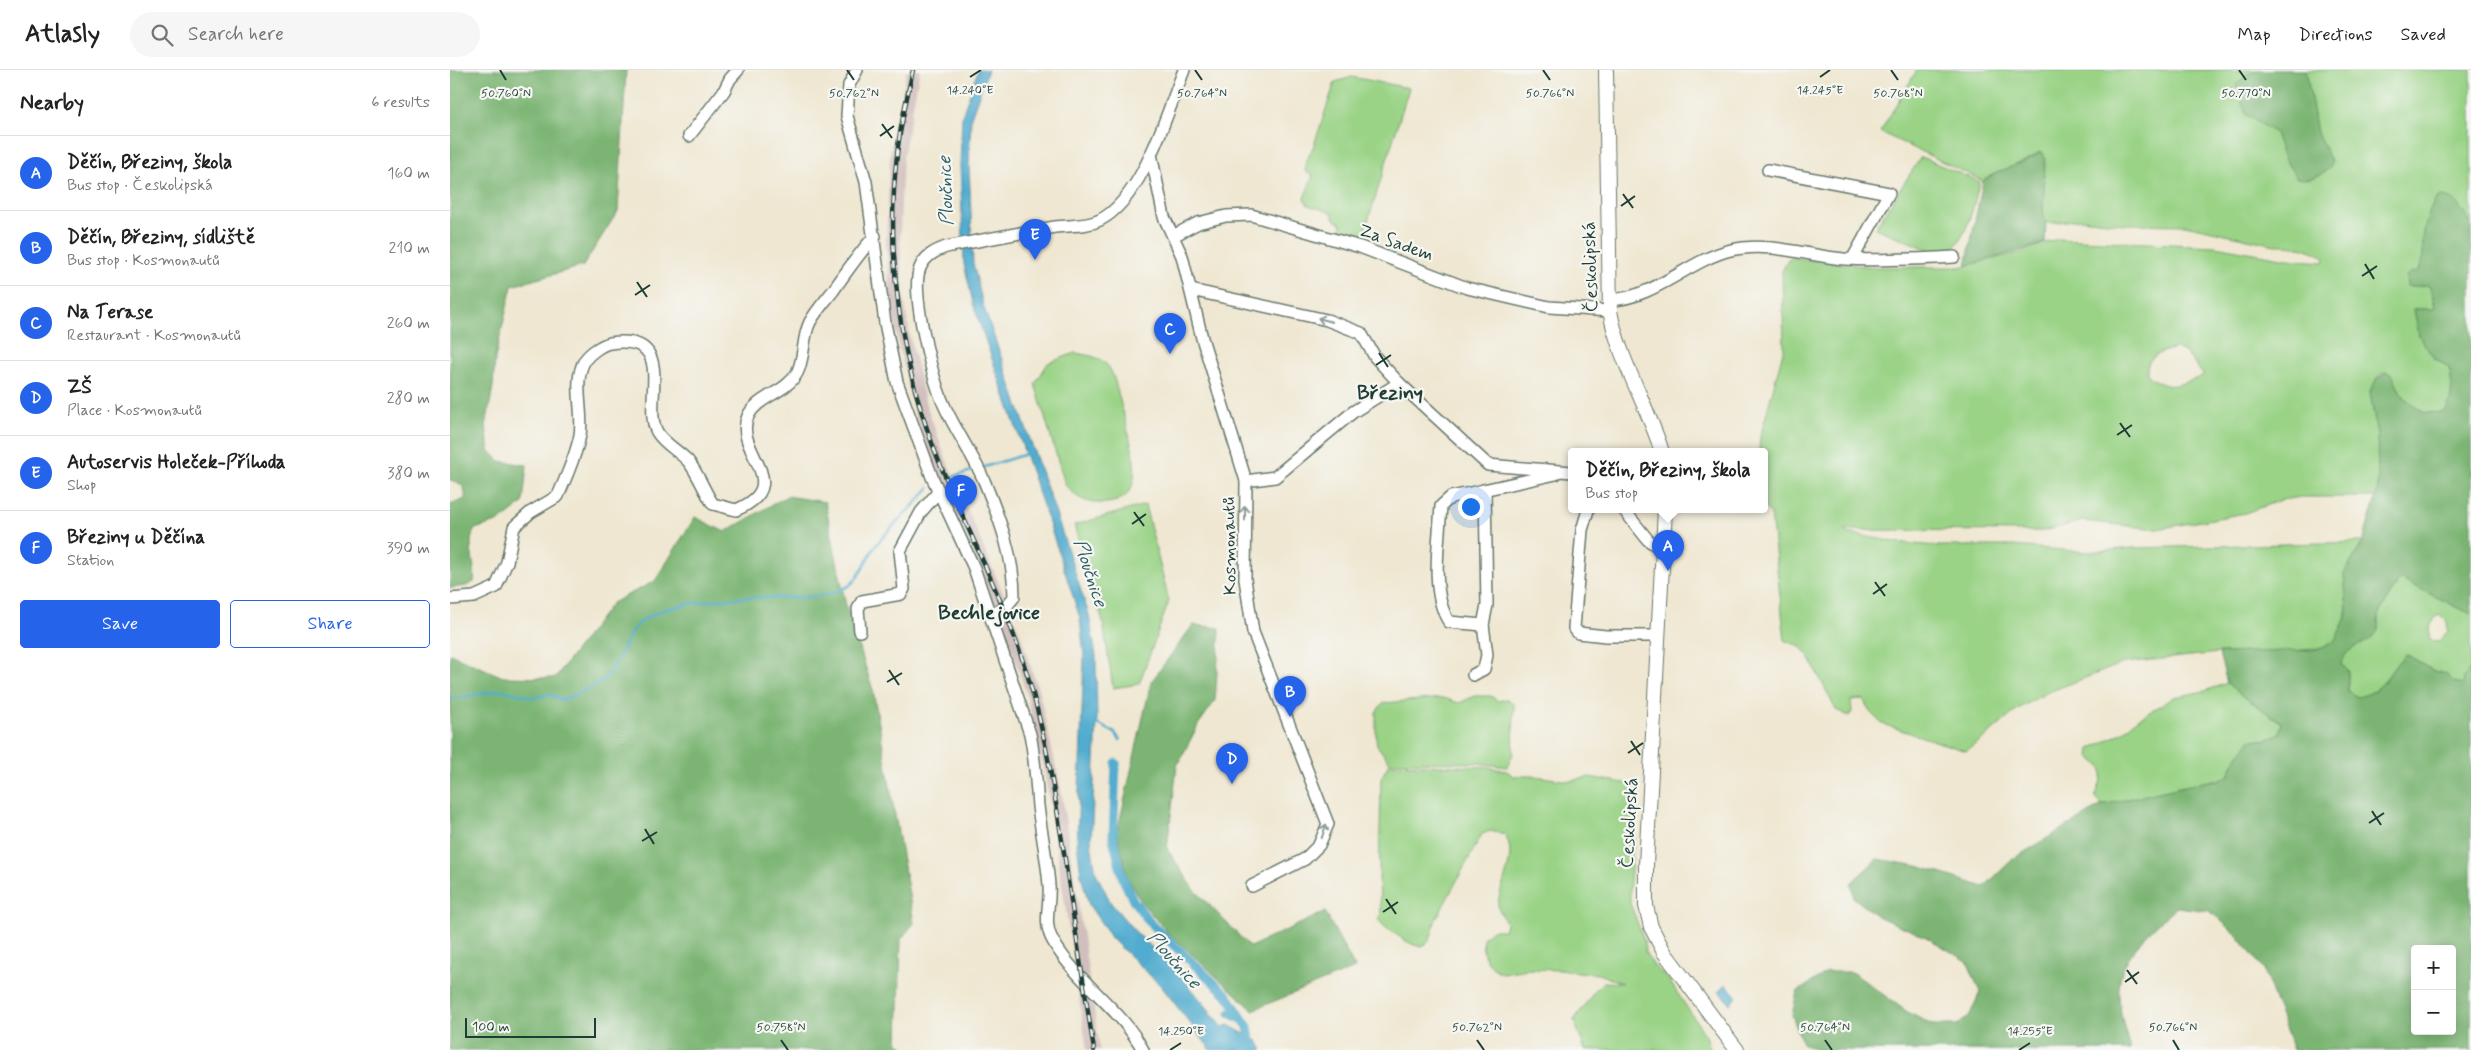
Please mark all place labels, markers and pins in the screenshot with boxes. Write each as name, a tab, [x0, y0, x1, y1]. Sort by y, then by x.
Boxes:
pin: E	[1019, 219, 1051, 260]
pin: C	[1154, 313, 1186, 354]
pin: F	[945, 475, 977, 516]
pin: A	[1652, 530, 1684, 571]
pin: B	[1274, 676, 1306, 717]
pin: D	[1216, 743, 1248, 784]

